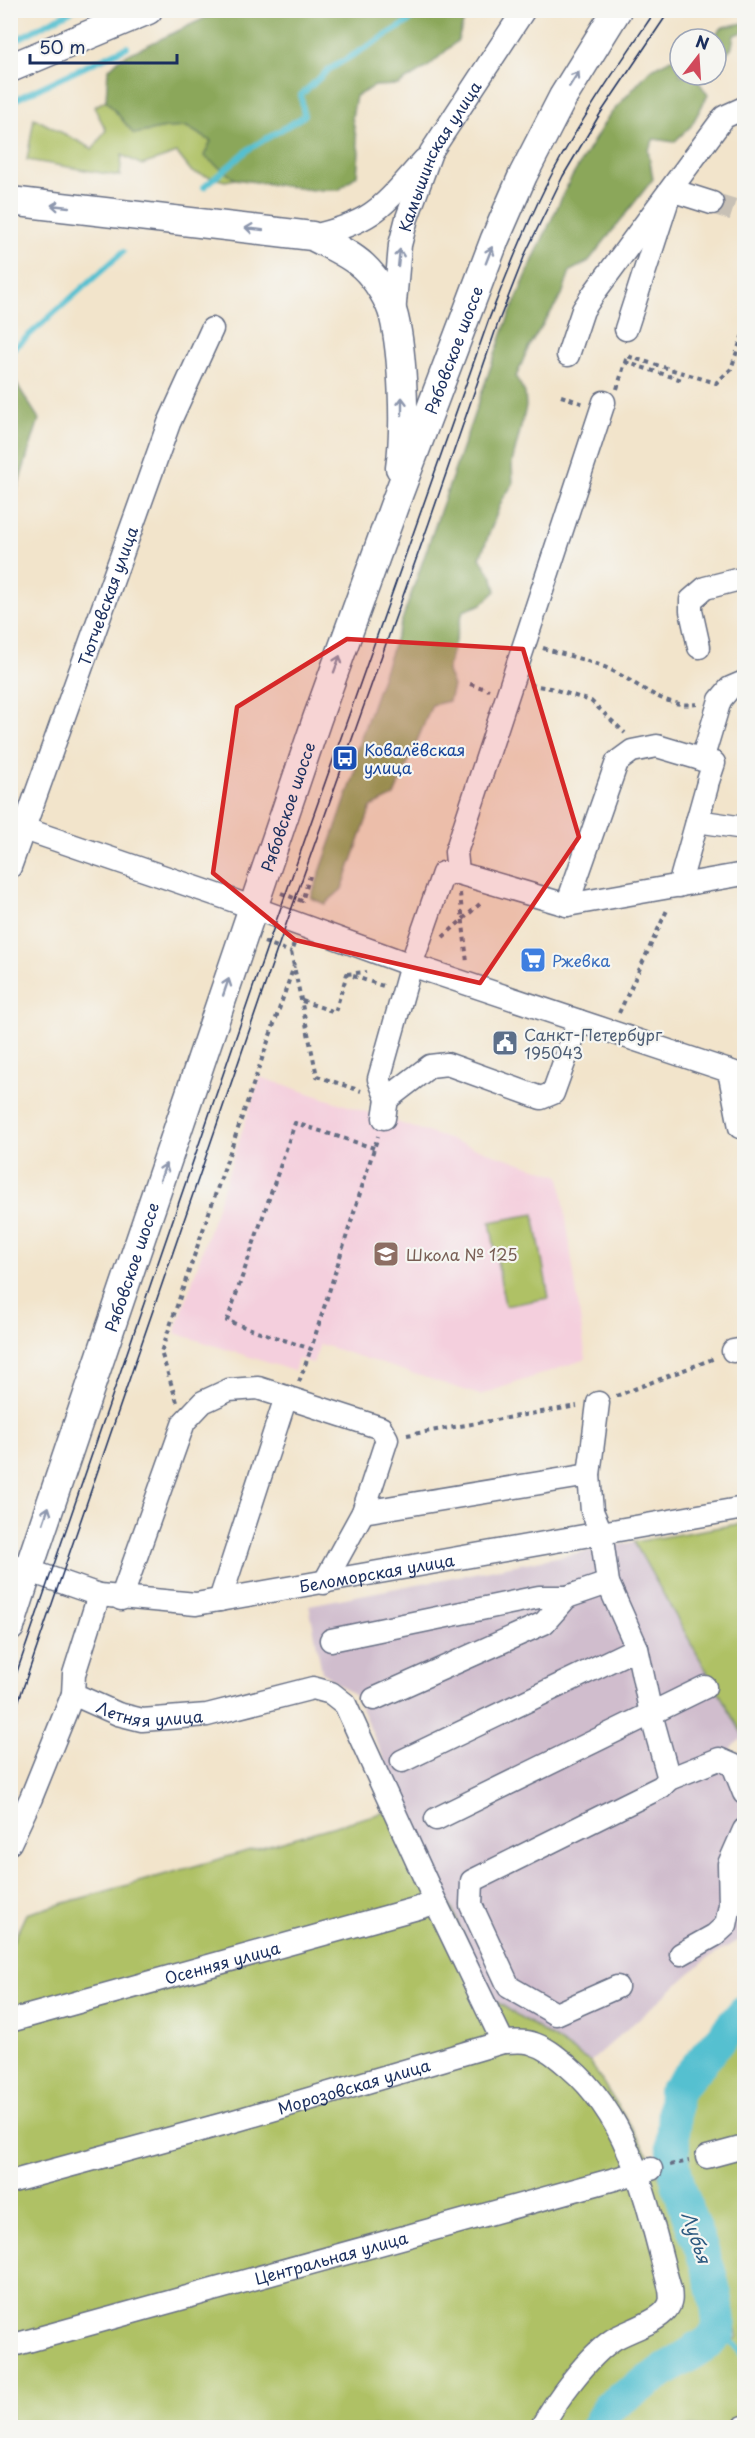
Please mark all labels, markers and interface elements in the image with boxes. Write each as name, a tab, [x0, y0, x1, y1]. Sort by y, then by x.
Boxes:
scale bar	[30, 27, 177, 65]
north arrow	[668, 27, 728, 87]
text: N	[693, 28, 712, 55]
text: 50 m	[39, 33, 86, 60]
one-way arrow	[567, 71, 580, 88]
street label: Камышинская улица	[392, 76, 487, 234]
one-way arrow	[51, 200, 71, 211]
one-way arrow	[245, 223, 264, 234]
one-way arrow	[484, 246, 495, 265]
one-way arrow	[394, 248, 405, 268]
street label: Рябовское шоссе	[418, 282, 488, 417]
one-way arrow	[396, 396, 408, 416]
street label: Тютчевская улица	[71, 523, 143, 669]
one-way arrow	[333, 655, 344, 674]
place label: Ковалёвская улица	[364, 737, 465, 779]
street label: Рябовское шоссе	[254, 739, 320, 875]
bus stop icon: Ковалёвская улица	[330, 743, 360, 773]
supermarket icon: Ржевка	[518, 945, 548, 975]
place label: Ржевка	[552, 948, 610, 972]
one-way arrow	[221, 978, 232, 997]
place label: Санкт-Петербург 195043	[524, 1022, 663, 1064]
public building icon: Санкт-Петербург 195043	[490, 1028, 520, 1058]
one-way arrow	[159, 1163, 170, 1182]
street label: Рябовское шоссе	[98, 1199, 164, 1335]
school or university icon: Школа № 125	[371, 1239, 401, 1269]
place label: Школа № 125	[406, 1242, 517, 1266]
one-way arrow	[42, 1506, 53, 1525]
street label: Беломорская улица	[297, 1547, 456, 1598]
street label: Летняя улица	[93, 1694, 204, 1732]
street label: Осенняя улица	[162, 1935, 282, 1990]
street label: Морозовская улица	[275, 2052, 433, 2120]
water label: Лубья	[676, 2207, 719, 2268]
street label: Центральная улица	[252, 2225, 410, 2290]

